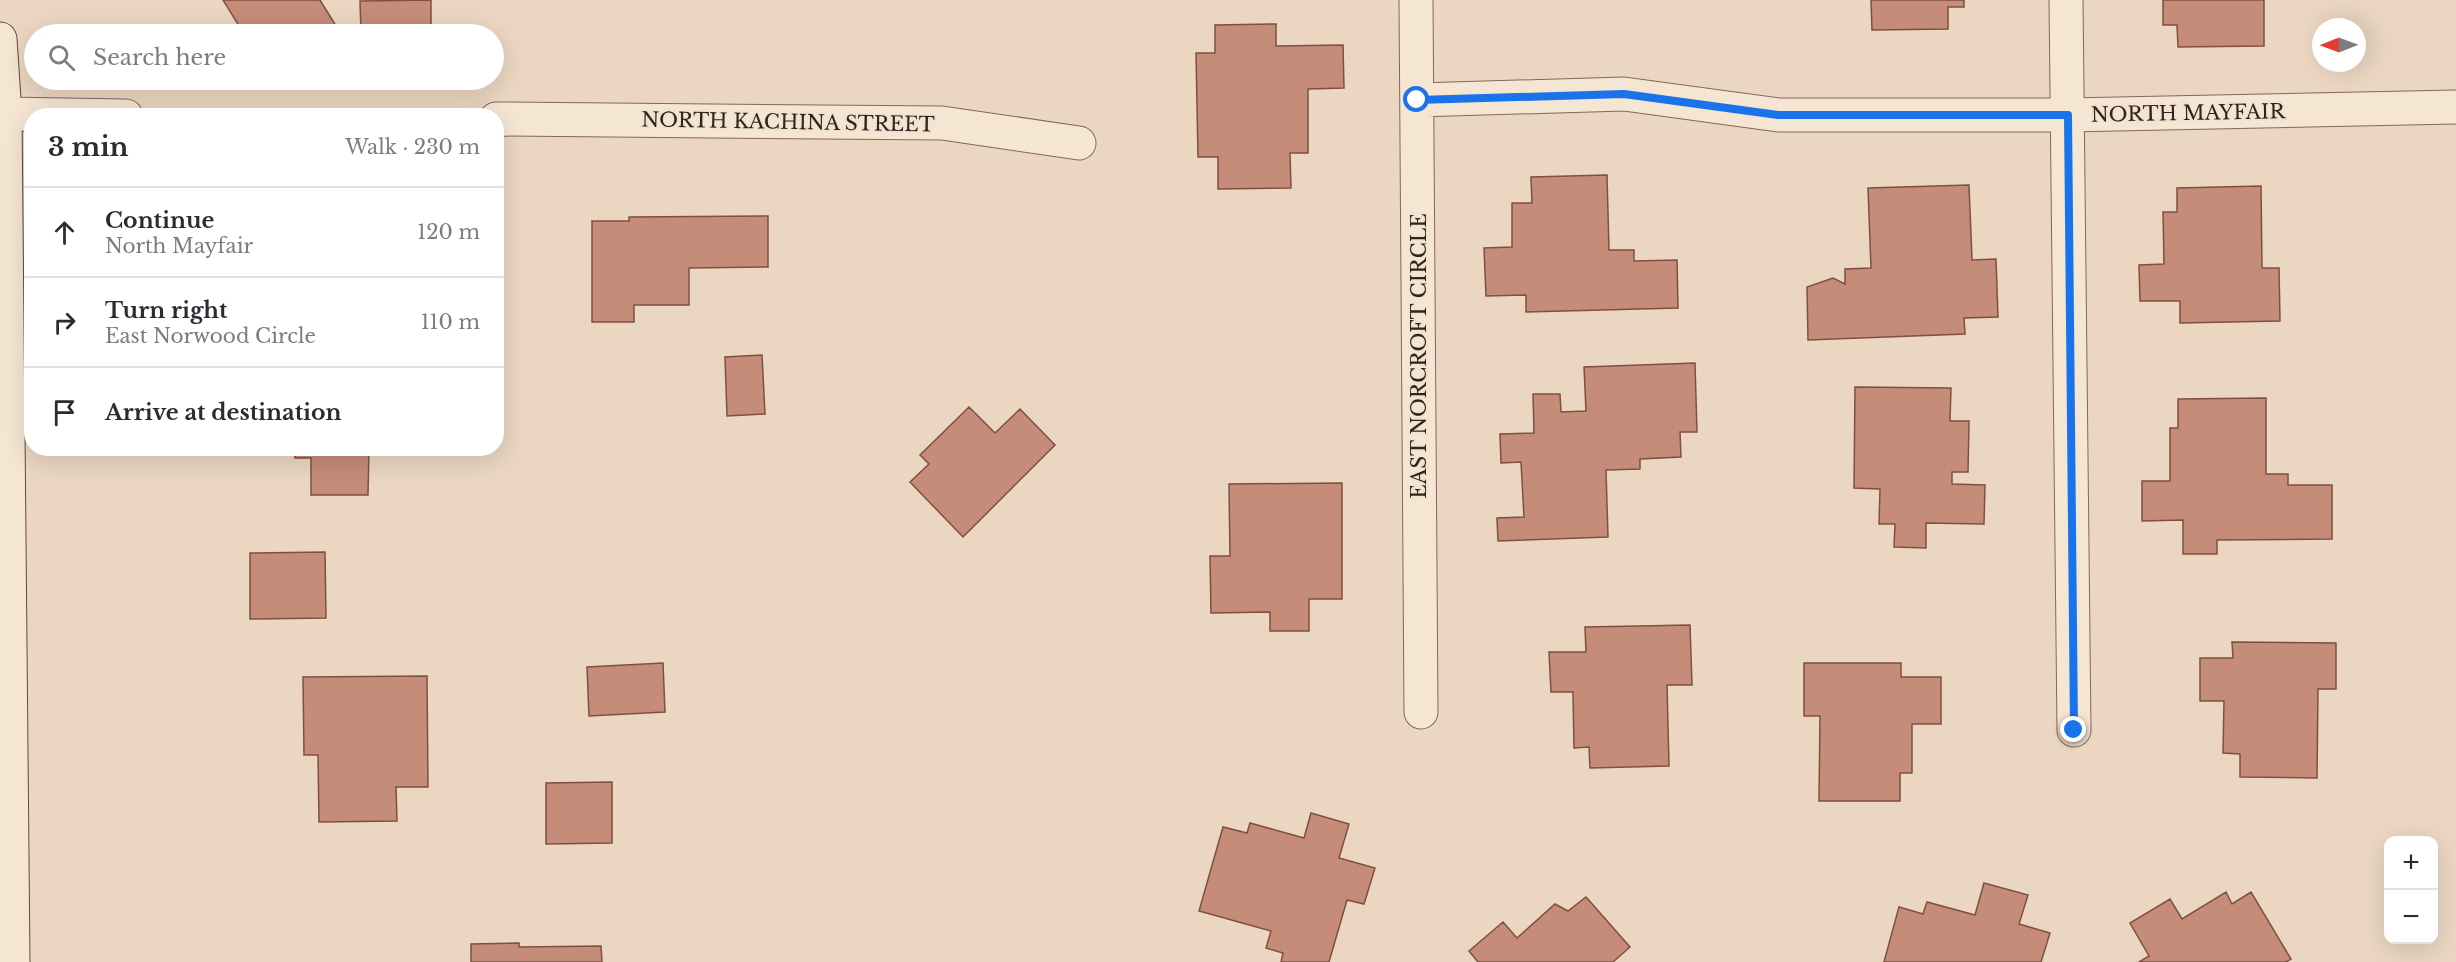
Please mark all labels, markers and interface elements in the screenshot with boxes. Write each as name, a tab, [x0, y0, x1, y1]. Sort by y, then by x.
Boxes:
north arrow	[2312, 18, 2366, 72]
search box	[24, 24, 504, 90]
icon: search	[45, 41, 78, 74]
text: Search here	[93, 44, 226, 71]
route start	[1403, 86, 1429, 112]
street label: NORTH MAYFAIR	[2091, 99, 2286, 127]
street label: NORTH KACHINA STREET	[641, 107, 935, 137]
text: 3 min	[48, 131, 129, 163]
text: Walk · 230 m	[345, 135, 480, 159]
text: Continue	[105, 207, 214, 234]
street label: EAST NORCROFT CIRCLE	[1407, 213, 1431, 499]
icon: ahead	[48, 216, 81, 249]
text: 120 m	[417, 220, 480, 244]
text: North Mayfair	[105, 234, 253, 258]
text: Turn right	[105, 297, 227, 324]
icon: right	[48, 306, 81, 339]
text: 110 m	[421, 310, 480, 334]
text: East Norwood Circle	[105, 324, 316, 348]
icon: arrive	[48, 396, 81, 429]
text: Arrive at destination	[105, 399, 342, 426]
route end	[2060, 716, 2086, 742]
map controls	[2384, 836, 2438, 944]
button: +	[2384, 836, 2438, 890]
button: −	[2384, 890, 2438, 944]

